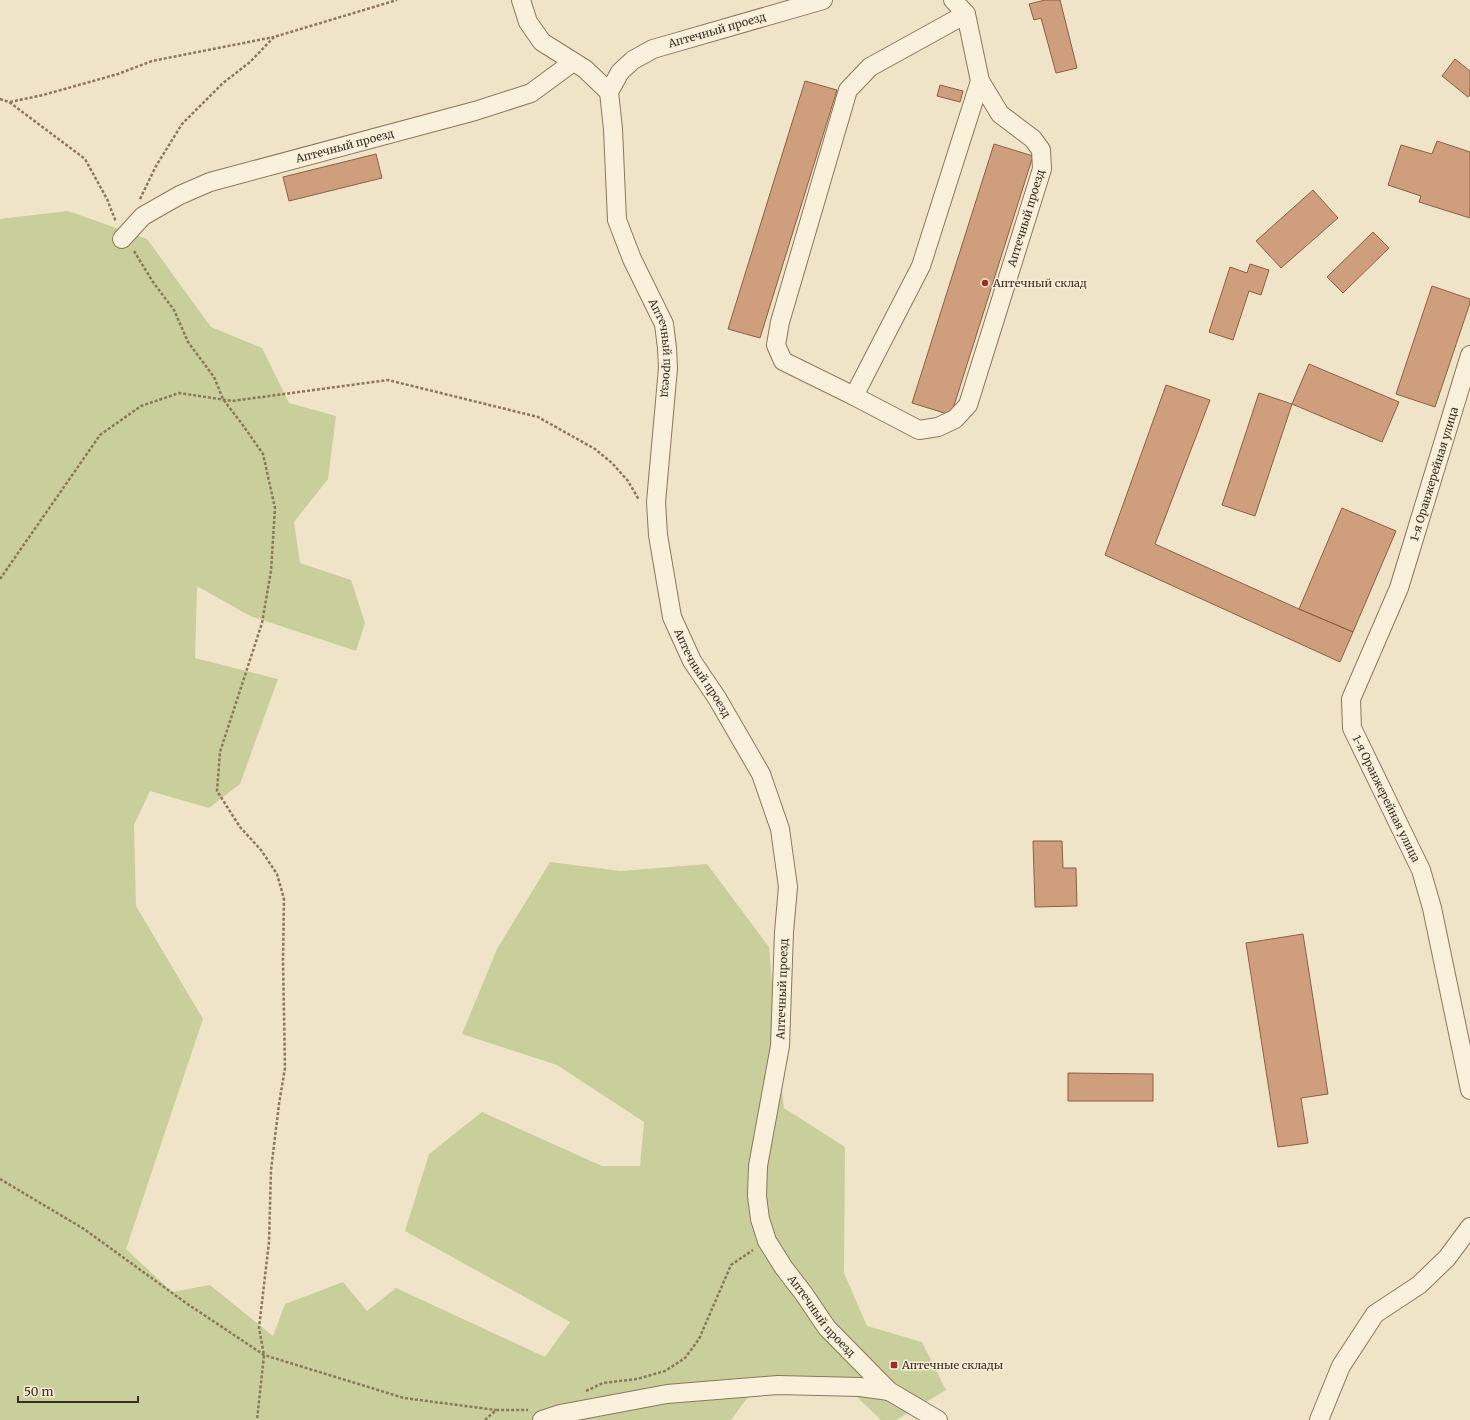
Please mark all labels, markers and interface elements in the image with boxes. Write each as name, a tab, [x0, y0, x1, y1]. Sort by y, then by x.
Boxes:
street label: Аптечный проезд	[666, 9, 768, 51]
street label: Аптечный проезд	[293, 126, 396, 166]
street label: Аптечный проезд	[1004, 168, 1047, 269]
place label: Аптечный склад	[992, 276, 1087, 290]
marker: Аптечный склад	[980, 278, 990, 288]
street label: Аптечный проезд	[645, 296, 675, 398]
street label: 1-я Оранжерейная улица	[1407, 405, 1461, 543]
street label: Аптечный проезд	[671, 626, 734, 720]
street label: 1-я Оранжерейная улица	[1349, 733, 1423, 865]
street label: Аптечный проезд	[773, 938, 791, 1041]
street label: Аптечный проезд	[784, 1271, 859, 1360]
place label: Аптечные склады	[901, 1358, 1004, 1372]
marker: Аптечные склады	[889, 1360, 899, 1370]
scale bar	[18, 1378, 138, 1404]
text: 50 m	[24, 1384, 53, 1399]

